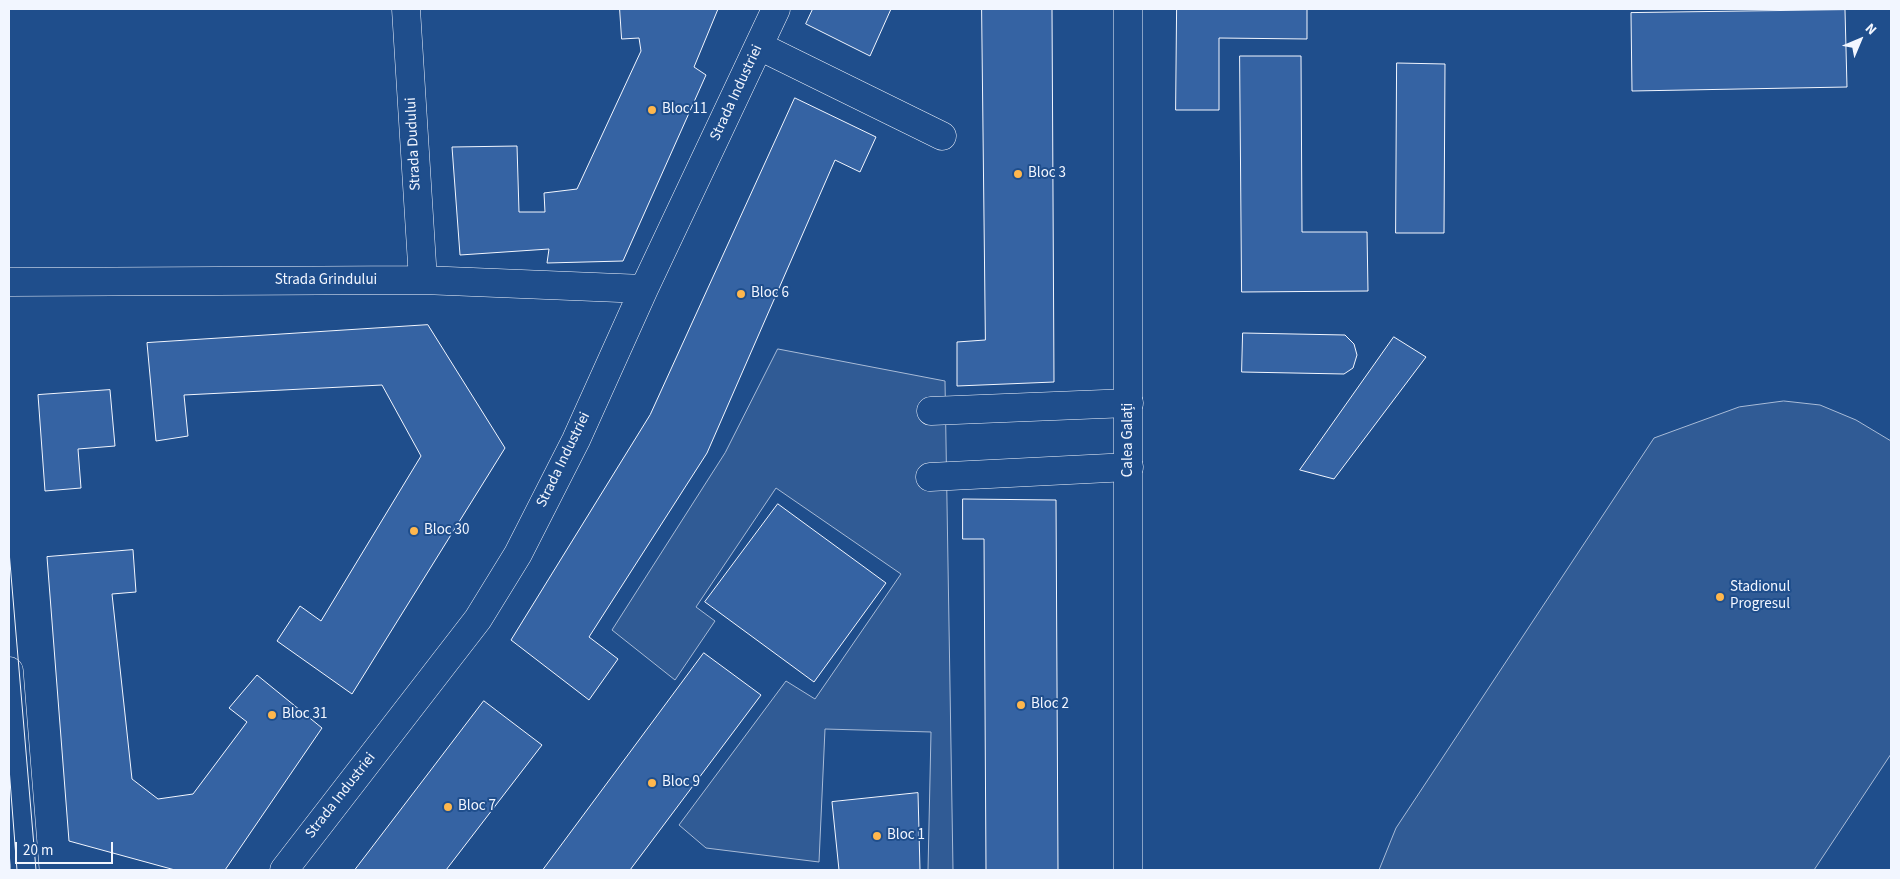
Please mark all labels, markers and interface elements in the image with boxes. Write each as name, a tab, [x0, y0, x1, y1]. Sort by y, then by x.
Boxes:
north arrow	[1835, 15, 1885, 65]
text: N	[1860, 19, 1881, 40]
street label: Strada Industriei	[707, 42, 767, 144]
street label: Strada Dudului	[403, 97, 425, 191]
place label: Bloc 11	[662, 101, 708, 119]
marker: Bloc 11	[646, 104, 658, 116]
place label: Bloc 3	[1028, 165, 1066, 183]
marker: Bloc 3	[1012, 168, 1024, 180]
street label: Strada Grindului	[275, 272, 377, 290]
place label: Bloc 6	[751, 285, 789, 303]
marker: Bloc 6	[735, 288, 747, 300]
street label: Calea Galați	[1120, 403, 1138, 477]
street label: Strada Industriei	[533, 409, 595, 511]
place label: Bloc 30	[424, 522, 470, 540]
marker: Bloc 30	[408, 525, 420, 537]
place label: Stadionul Progresul	[1730, 579, 1790, 614]
marker: Stadionul Progresul	[1714, 591, 1726, 603]
place label: Bloc 2	[1031, 696, 1069, 714]
marker: Bloc 2	[1015, 699, 1027, 711]
place label: Bloc 31	[282, 706, 328, 724]
marker: Bloc 31	[266, 709, 278, 721]
street label: Strada Industriei	[302, 750, 380, 842]
place label: Bloc 9	[662, 774, 700, 792]
marker: Bloc 9	[646, 777, 658, 789]
place label: Bloc 7	[458, 798, 496, 816]
marker: Bloc 7	[442, 801, 454, 813]
place label: Bloc 1	[887, 827, 925, 845]
marker: Bloc 1	[871, 830, 883, 842]
scale bar	[18, 832, 115, 864]
text: 20 m	[23, 840, 53, 861]

